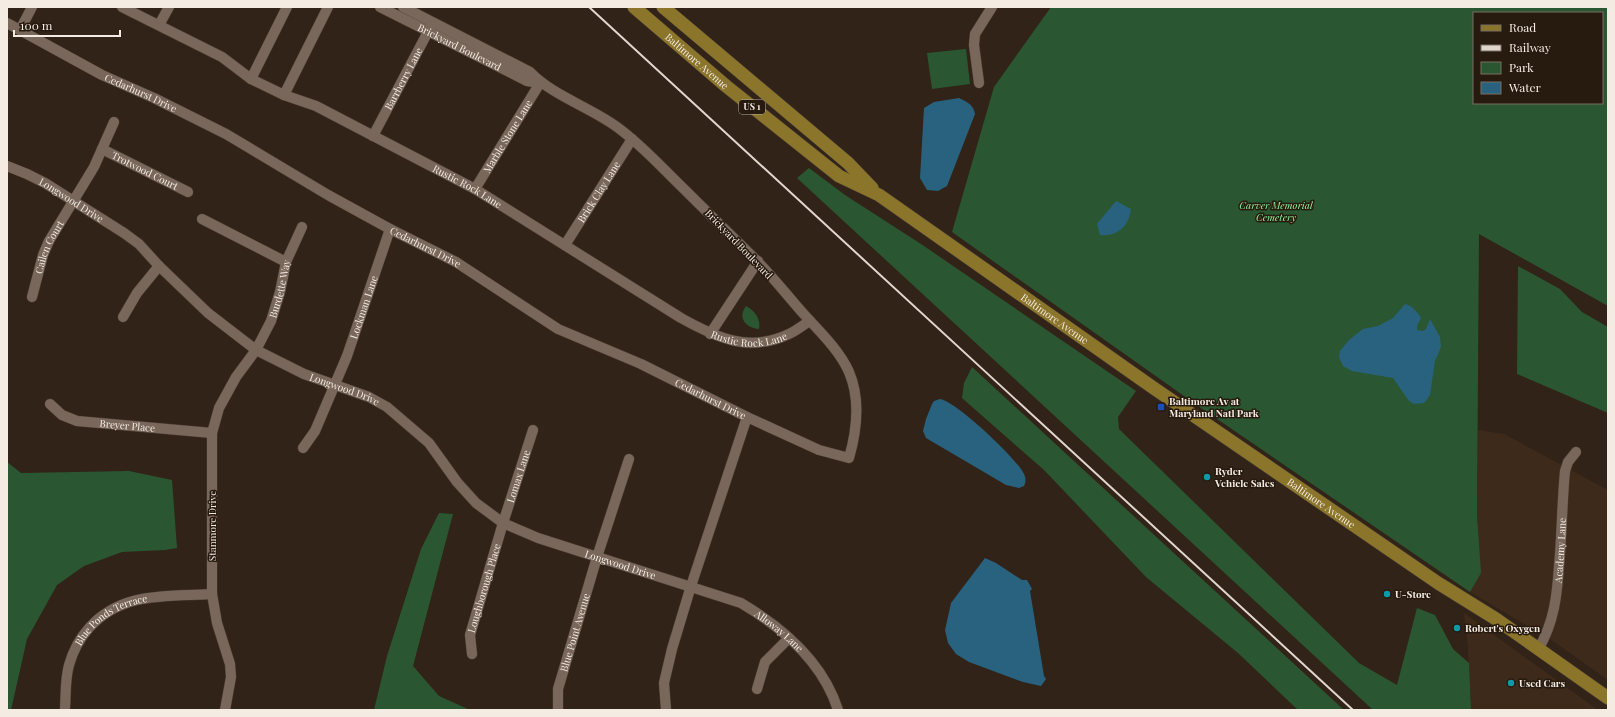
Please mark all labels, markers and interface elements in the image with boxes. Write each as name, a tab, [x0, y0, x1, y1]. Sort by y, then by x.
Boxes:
scale bar	[14, 12, 120, 38]
legend	[1473, 12, 1603, 104]
text: 100 m	[20, 17, 53, 33]
text: Road	[1509, 19, 1536, 35]
street label: Brickyard Boulevard	[415, 20, 504, 74]
street label: Baltimore Avenue	[662, 30, 732, 92]
text: Railway	[1509, 39, 1551, 55]
street label: Barrberry Lane	[381, 45, 426, 112]
text: Park	[1509, 59, 1534, 75]
street label: Cedarhurst Drive	[103, 70, 179, 115]
text: Water	[1508, 79, 1542, 95]
street label: Marble Stone Lane	[480, 97, 535, 175]
road number: US 1	[739, 100, 765, 114]
street label: Trotwood Court	[109, 148, 181, 193]
street label: Brick Clay Lane	[574, 158, 623, 225]
street label: Rustic Rock Lane	[430, 161, 505, 211]
street label: Longwood Drive	[37, 174, 106, 225]
park label: Carver Memorial Cemetery	[1239, 198, 1314, 224]
street label: Brickyard Boulevard	[702, 206, 776, 282]
street label: Cailen Court	[31, 217, 67, 275]
street label: Cedarhurst Drive	[388, 223, 464, 271]
street label: Burdette Way	[265, 258, 293, 320]
street label: Lockman Lane	[346, 274, 381, 341]
street label: Baltimore Avenue	[1018, 290, 1091, 347]
street label: Rustic Rock Lane	[709, 327, 789, 350]
street label: Longwood Drive	[308, 370, 382, 409]
street label: Cedarhurst Drive	[673, 375, 749, 423]
place label: Baltimore Av at Maryland Natl Park	[1169, 394, 1259, 420]
marker: Baltimore Av at Maryland Natl Park	[1156, 402, 1166, 412]
street label: Breyer Place	[99, 416, 156, 435]
street label: Lomax Lane	[503, 448, 533, 504]
place label: Ryder Vehicle Sales	[1214, 464, 1275, 490]
marker: Ryder Vehicle Sales	[1202, 472, 1212, 482]
street label: Baltimore Avenue	[1285, 475, 1358, 531]
street label: Stanmore Drive	[205, 491, 219, 561]
street label: Academy Lane	[1551, 517, 1569, 584]
street label: Loughborough Place	[464, 542, 504, 634]
street label: Longwood Drive	[583, 546, 658, 582]
place label: U-Store	[1395, 587, 1431, 601]
marker: U-Store	[1382, 589, 1392, 599]
street label: Blue Ponds Terrace	[71, 591, 148, 648]
street label: Blue Point Avenue	[557, 592, 593, 673]
street label: Alloway Lane	[751, 606, 807, 655]
place label: Robert's Oxygen	[1465, 621, 1541, 635]
marker: Robert's Oxygen	[1452, 623, 1462, 633]
place label: Used Cars	[1519, 676, 1566, 690]
marker: Used Cars	[1506, 678, 1516, 688]

